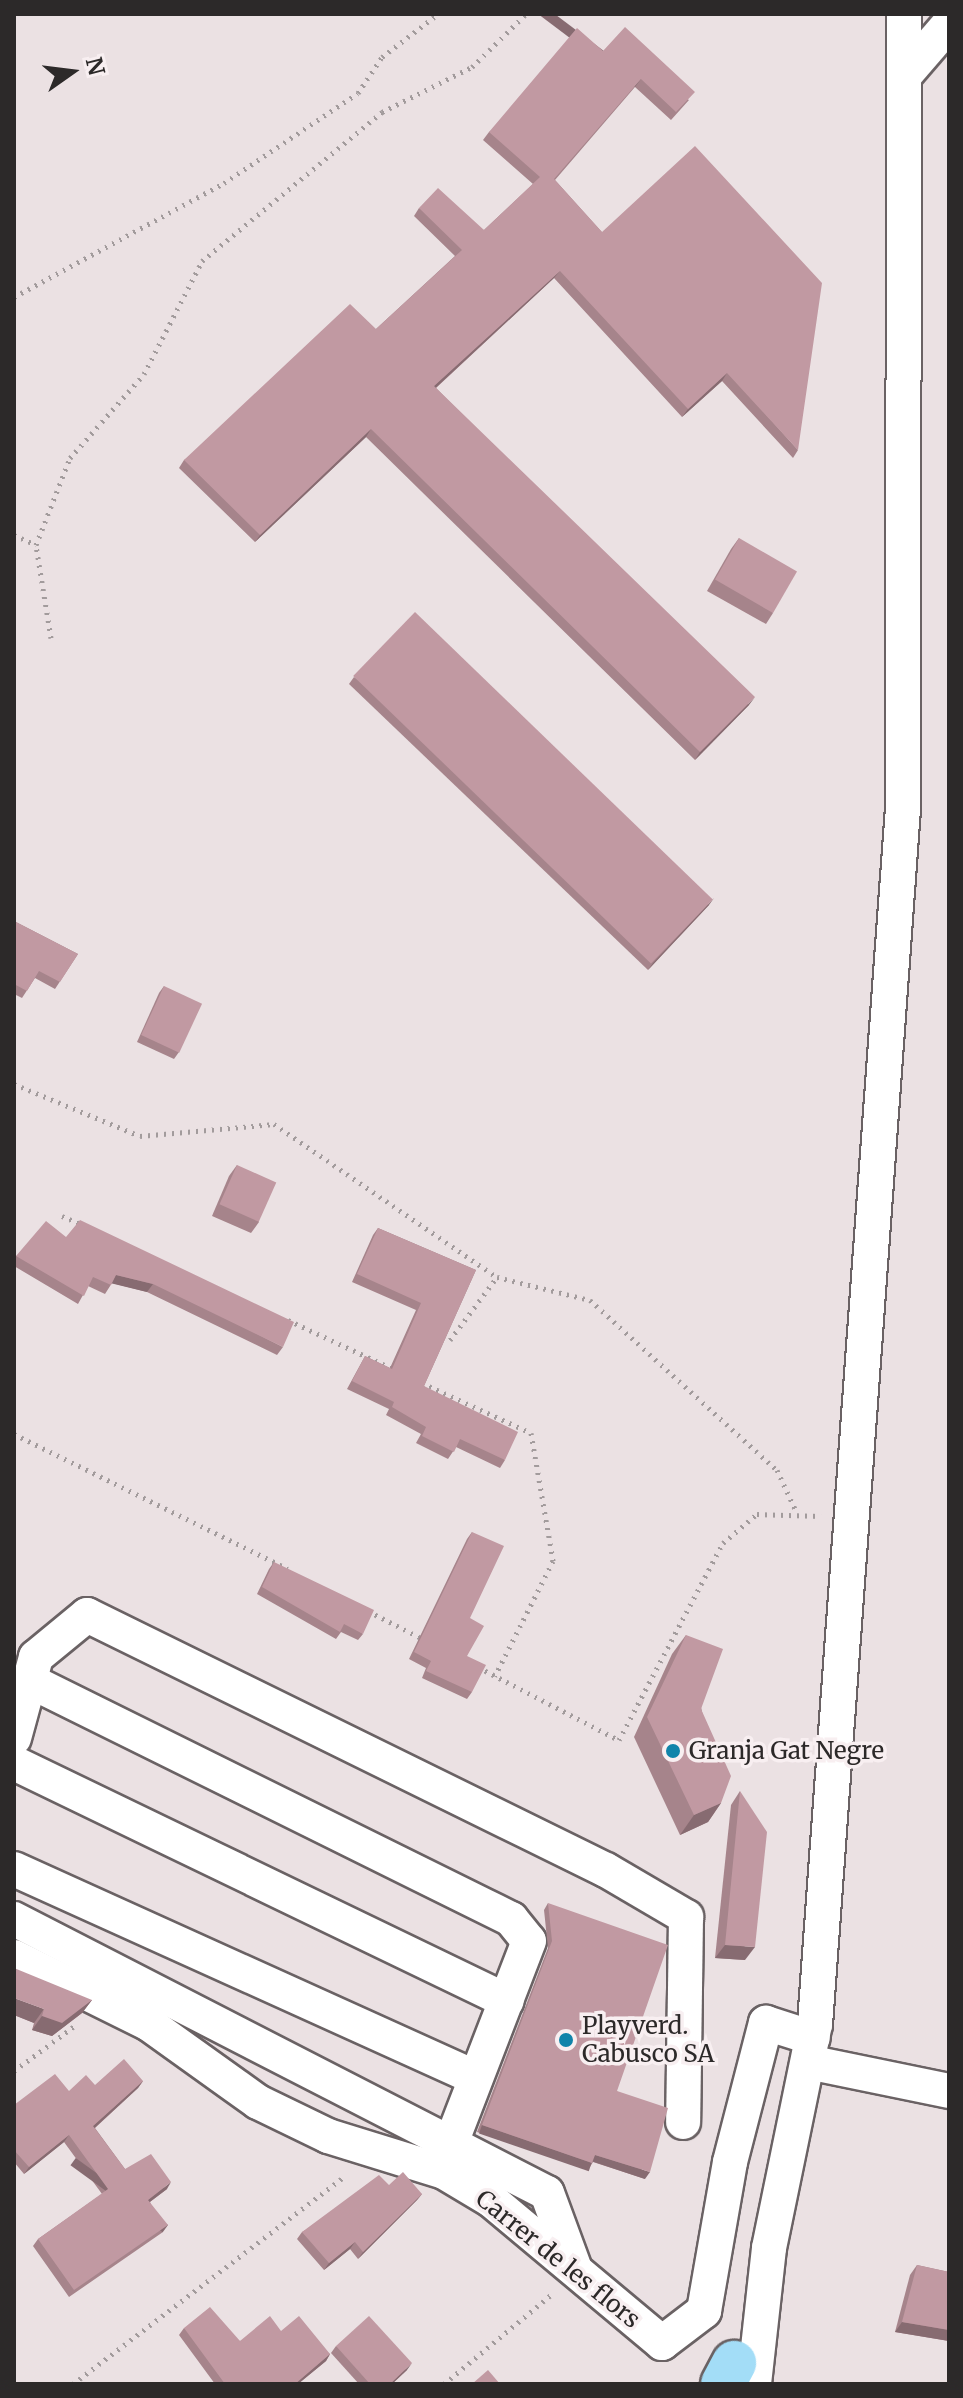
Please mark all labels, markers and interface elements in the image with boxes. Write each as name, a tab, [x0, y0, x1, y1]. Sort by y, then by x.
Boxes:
north arrow	[32, 32, 112, 112]
text: N	[80, 54, 111, 78]
place label: Granja Gat Negre	[689, 1737, 884, 1765]
marker: Granja Gat Negre	[664, 1742, 682, 1760]
place label: Playverd. Cabusco SA	[582, 2012, 714, 2068]
marker: Playverd. Cabusco SA	[557, 2031, 575, 2049]
street label: Carrer de les flors	[470, 2184, 646, 2334]

